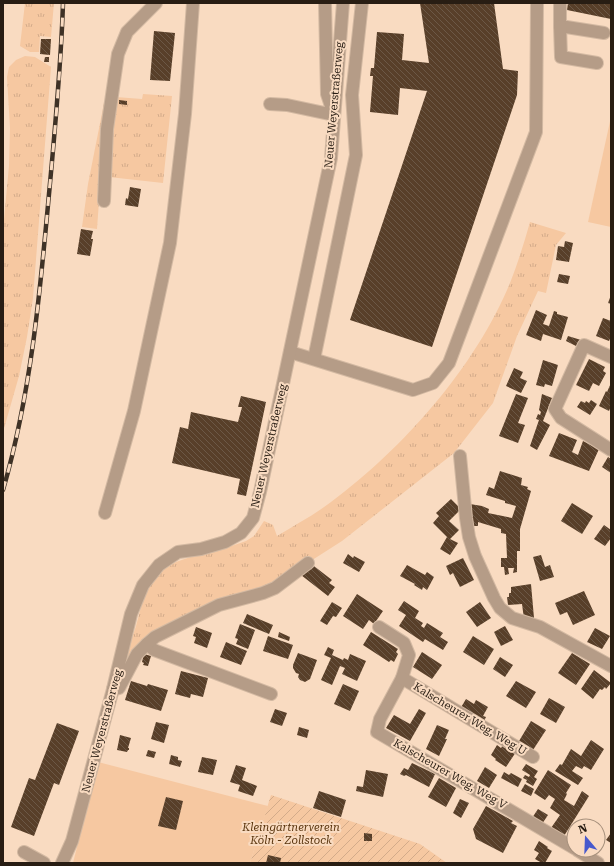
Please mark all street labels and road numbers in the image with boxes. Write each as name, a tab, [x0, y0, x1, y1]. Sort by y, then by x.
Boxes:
street label: Neuer Weyerstraßerweg	[322, 41, 346, 169]
street label: Neuer Weyerstraßerweg	[248, 382, 290, 509]
street label: Neuer Weyerstraßerweg	[79, 667, 125, 794]
street label: Kalscheurer Weg, Weg U	[411, 680, 529, 758]
street label: Kalscheurer Weg, Weg V	[391, 736, 509, 812]

